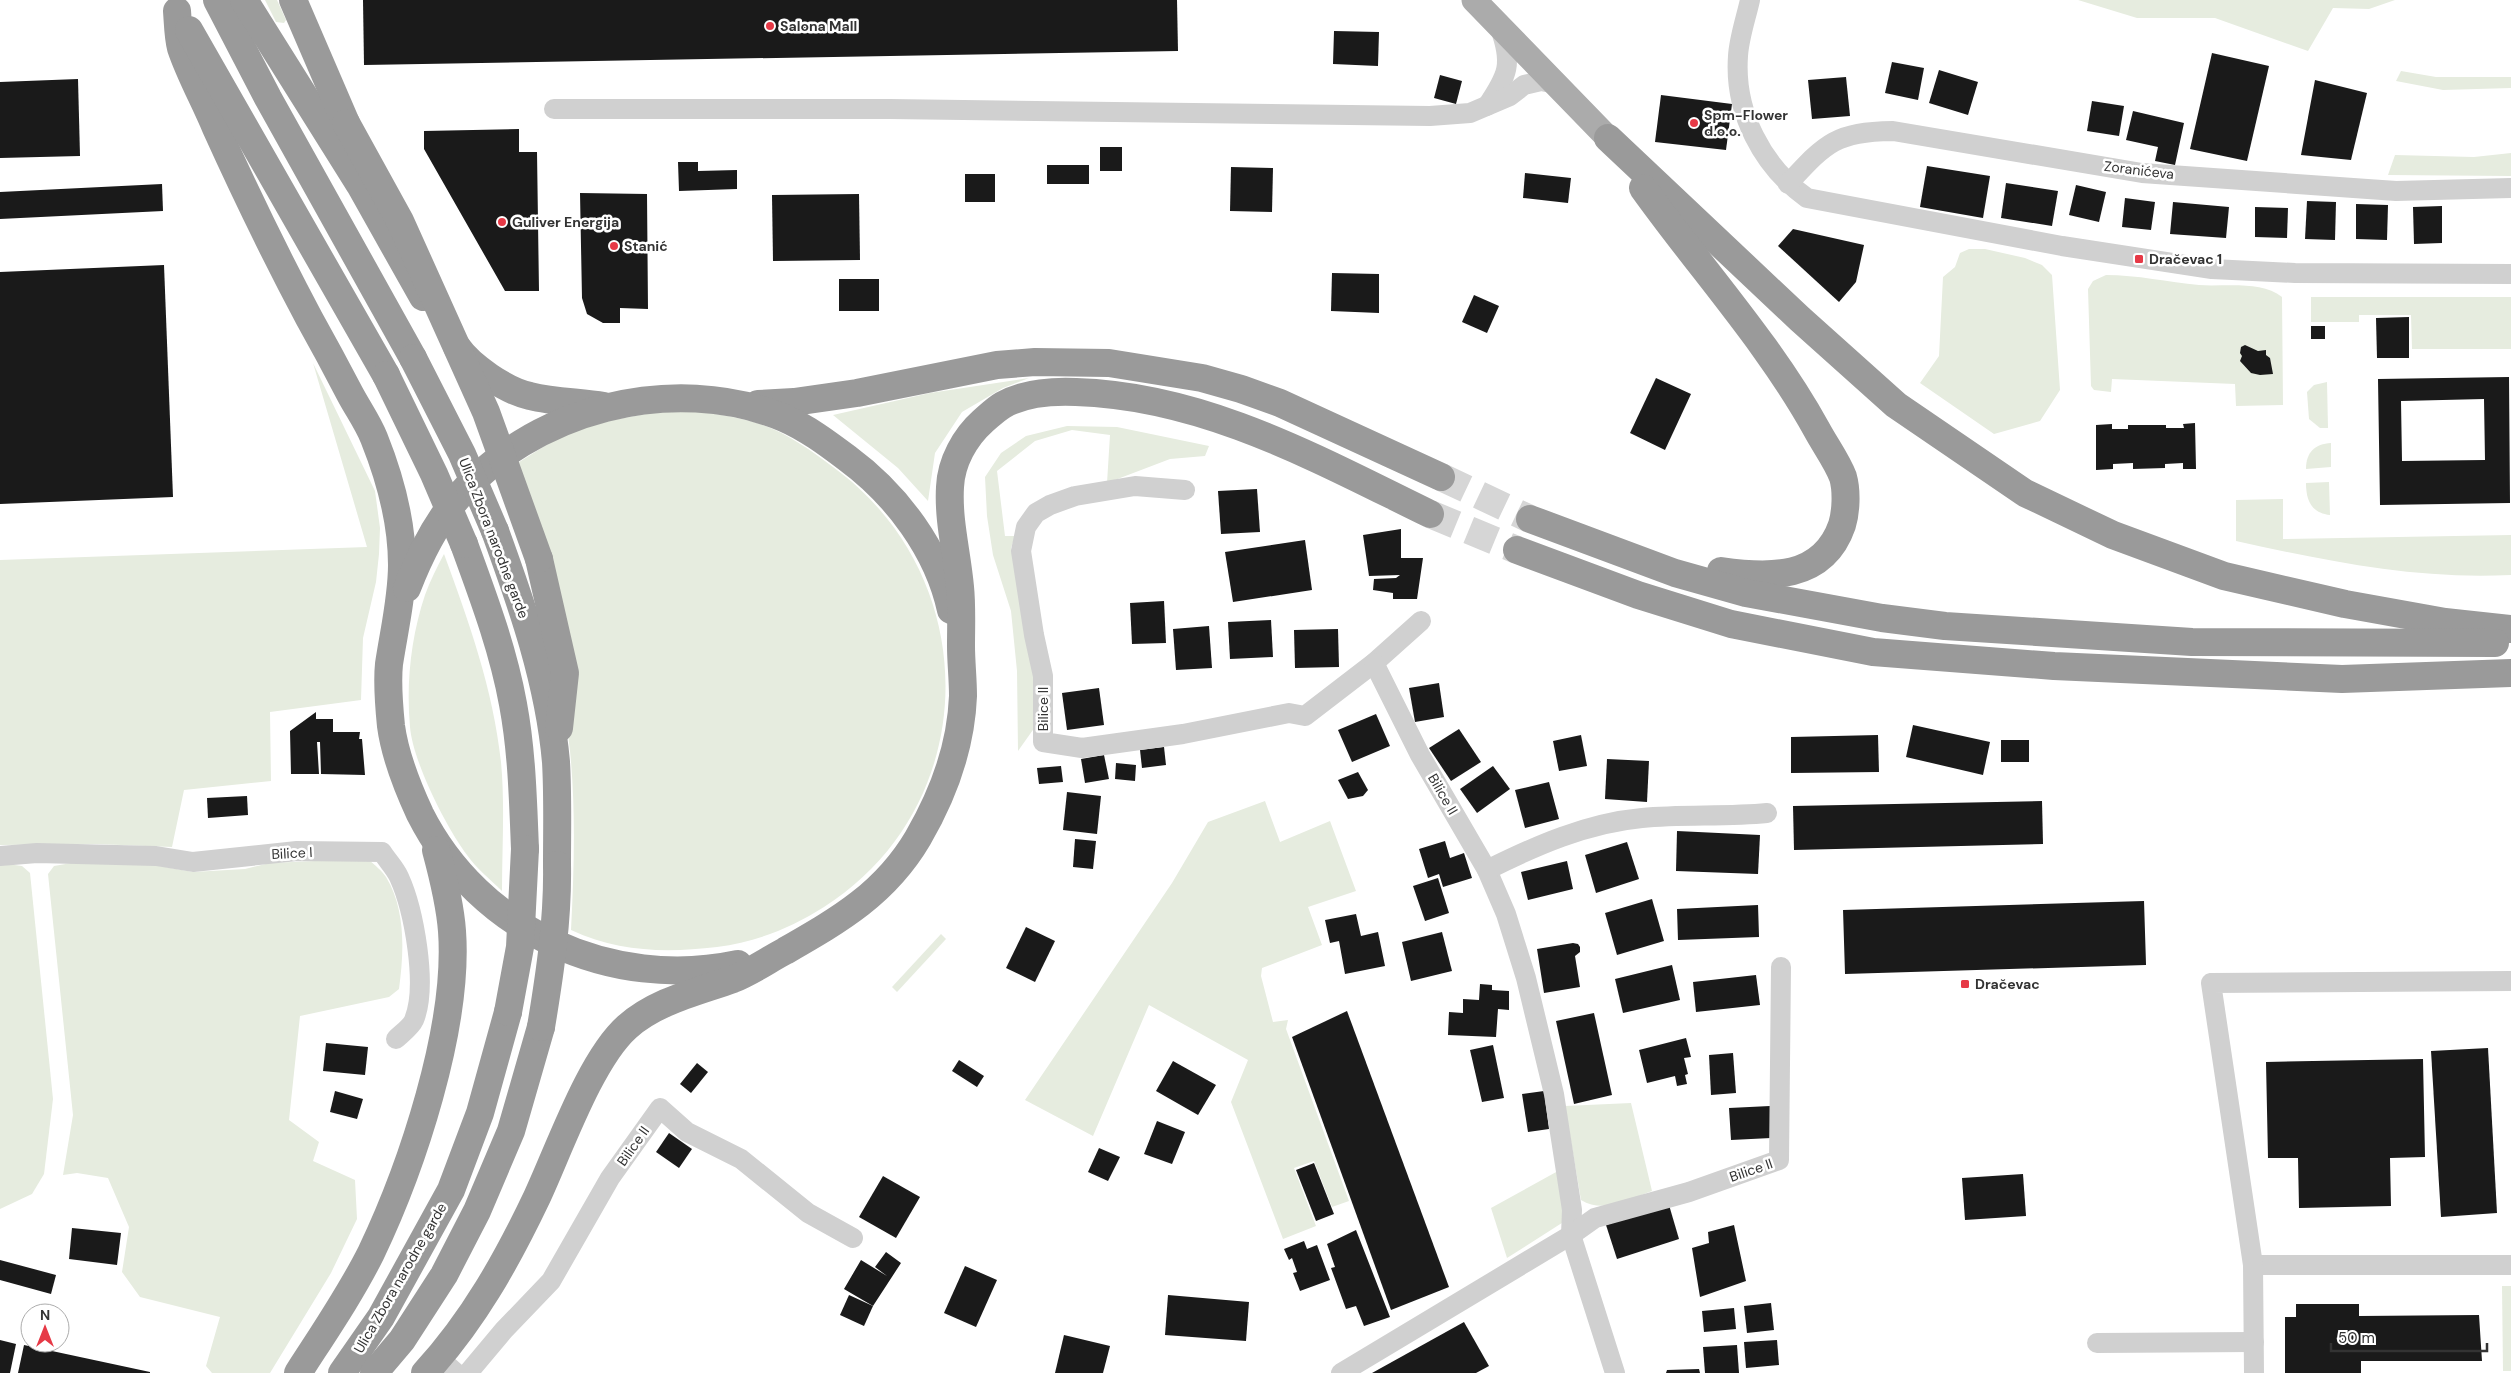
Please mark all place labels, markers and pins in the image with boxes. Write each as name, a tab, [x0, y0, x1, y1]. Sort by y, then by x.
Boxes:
place label: Salona Mall	[780, 17, 857, 35]
marker: Salona Mall	[764, 20, 776, 32]
place label: Spm-Flower d.o.o.	[1704, 106, 1788, 140]
marker: Spm-Flower d.o.o.	[1688, 117, 1700, 129]
place label: Guliver Energija	[512, 213, 619, 231]
marker: Guliver Energija	[496, 216, 508, 228]
place label: Stanić	[624, 237, 668, 255]
marker: Stanić	[608, 240, 620, 252]
place label: Dračevac 1	[2149, 250, 2222, 268]
marker: Dračevac 1	[2133, 253, 2145, 265]
place label: Dračevac	[1975, 975, 2040, 993]
marker: Dračevac	[1959, 978, 1971, 990]

